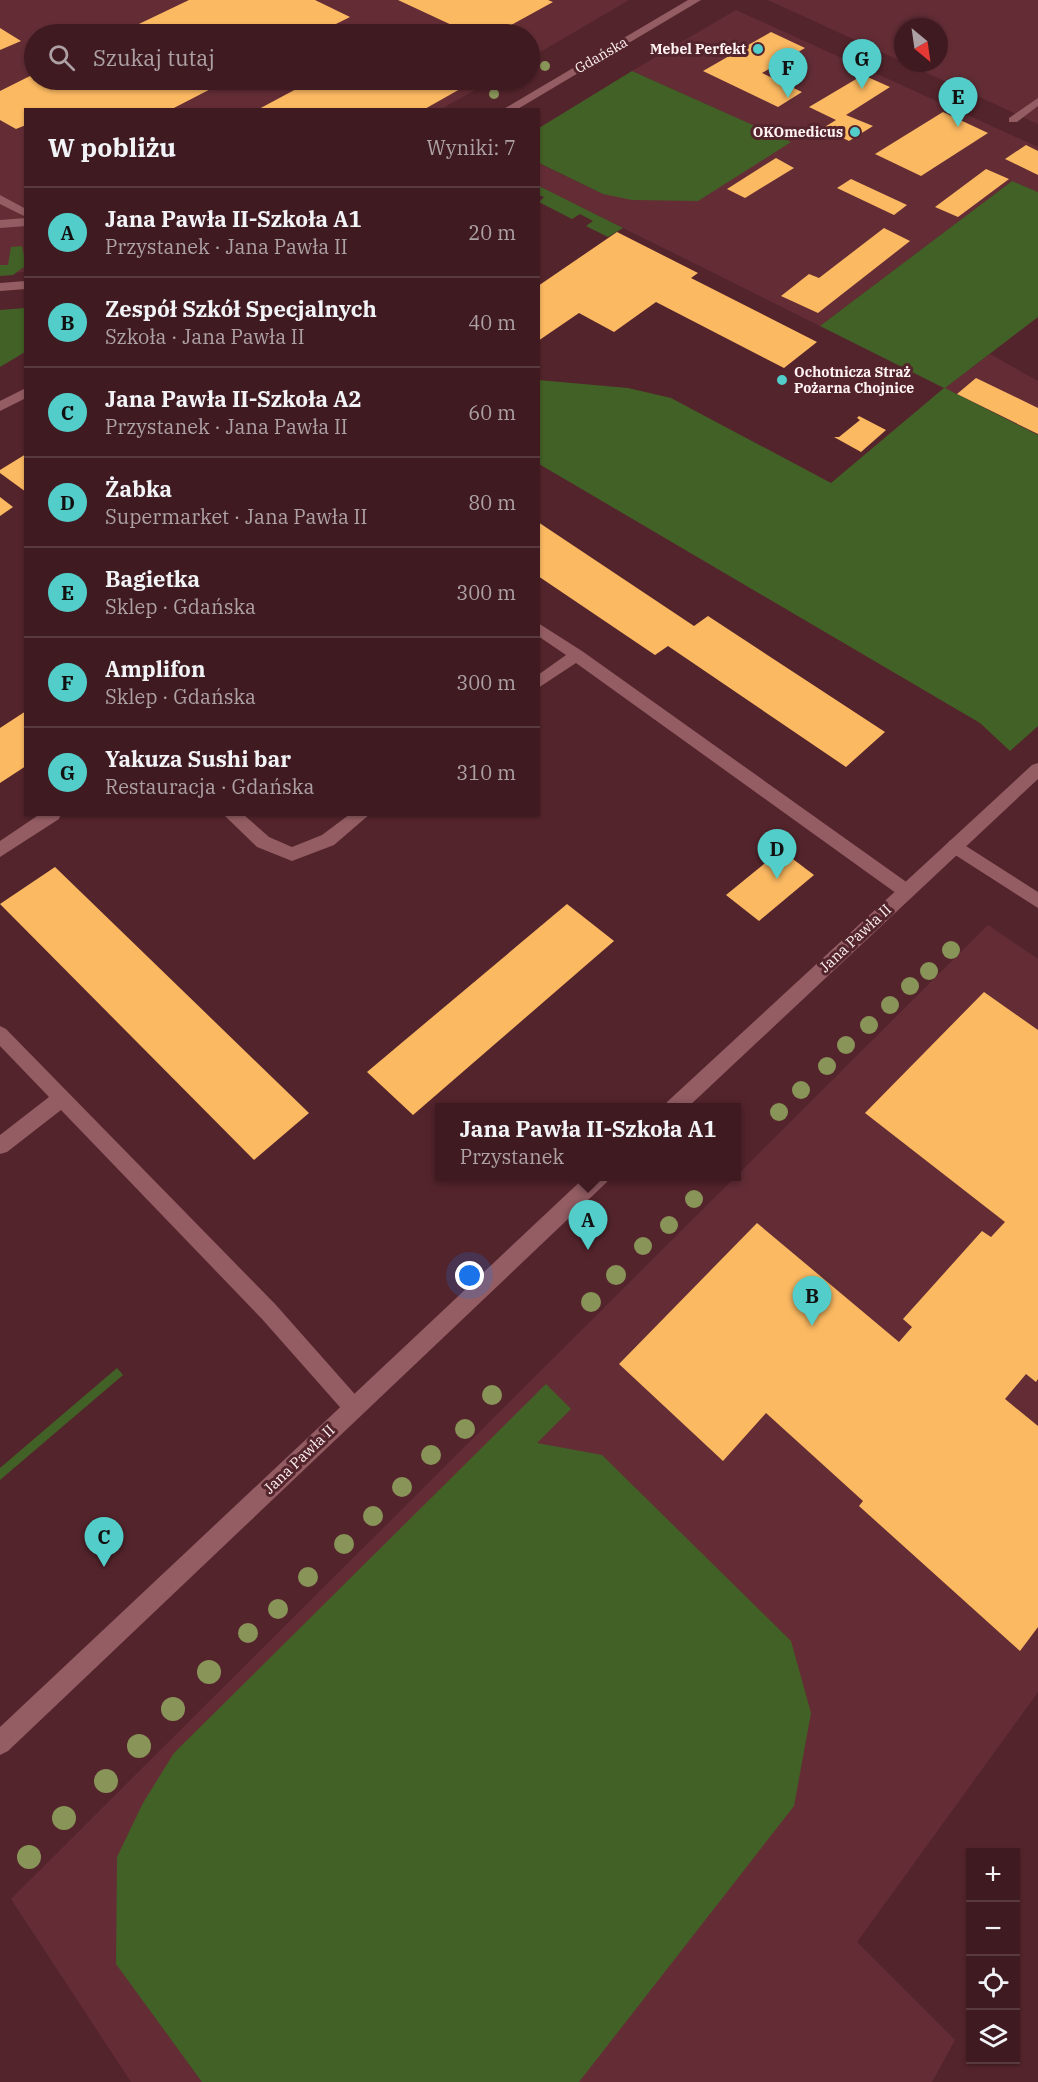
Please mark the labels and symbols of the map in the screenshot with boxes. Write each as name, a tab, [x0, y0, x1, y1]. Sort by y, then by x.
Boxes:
north arrow	[894, 18, 948, 72]
street label: Gdańska	[571, 33, 631, 77]
place label: Mebel Perfekt	[650, 40, 746, 58]
pin: G	[842, 40, 882, 89]
marker: Mebel Perfekt	[751, 42, 765, 56]
pin: F	[768, 48, 808, 98]
pin: E	[938, 78, 978, 127]
place label: OKOmedicus	[753, 123, 843, 141]
marker: OKOmedicus	[848, 125, 862, 139]
place label: Ochotnicza Straż Pożarna Chojnice	[794, 363, 914, 397]
marker: Ochotnicza Straż Pożarna Chojnice	[775, 373, 789, 387]
pin: D	[758, 830, 796, 879]
street label: Jana Pawła II	[815, 900, 895, 976]
pin: A	[568, 1200, 608, 1250]
your location	[455, 1261, 484, 1290]
pin: B	[792, 1276, 832, 1326]
street label: Jana Pawła II	[259, 1420, 339, 1498]
pin: C	[84, 1518, 124, 1567]

